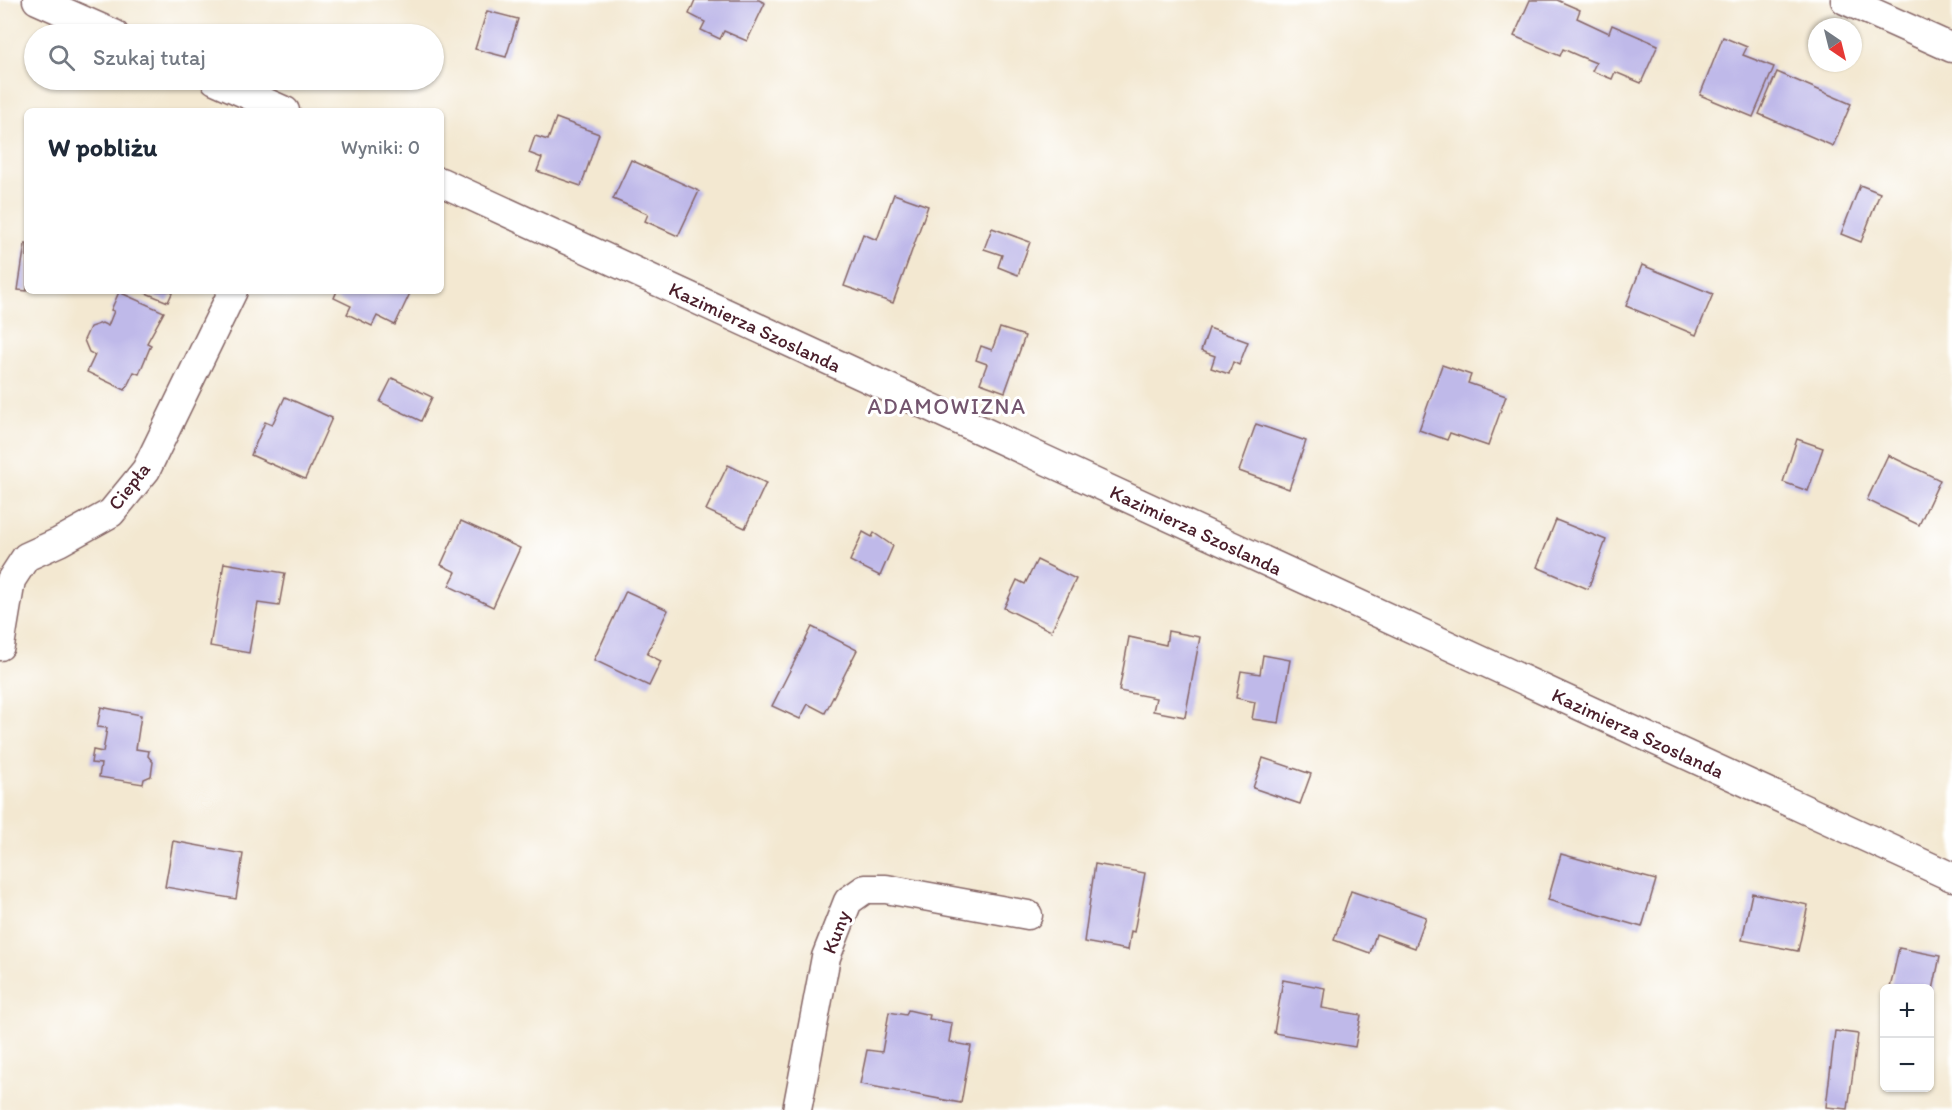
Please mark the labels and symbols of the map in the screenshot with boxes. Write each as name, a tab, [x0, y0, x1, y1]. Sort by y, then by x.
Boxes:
north arrow	[1808, 18, 1862, 72]
street label: Kazimierza Szoslanda	[665, 277, 845, 377]
district label: ADAMOWIZNA	[867, 393, 1027, 420]
street label: Ciepła	[103, 457, 156, 515]
street label: Kazimierza Szoslanda	[1106, 480, 1286, 580]
street label: Kazimierza Szoslanda	[1548, 683, 1728, 783]
street label: Kuny	[817, 906, 855, 957]

